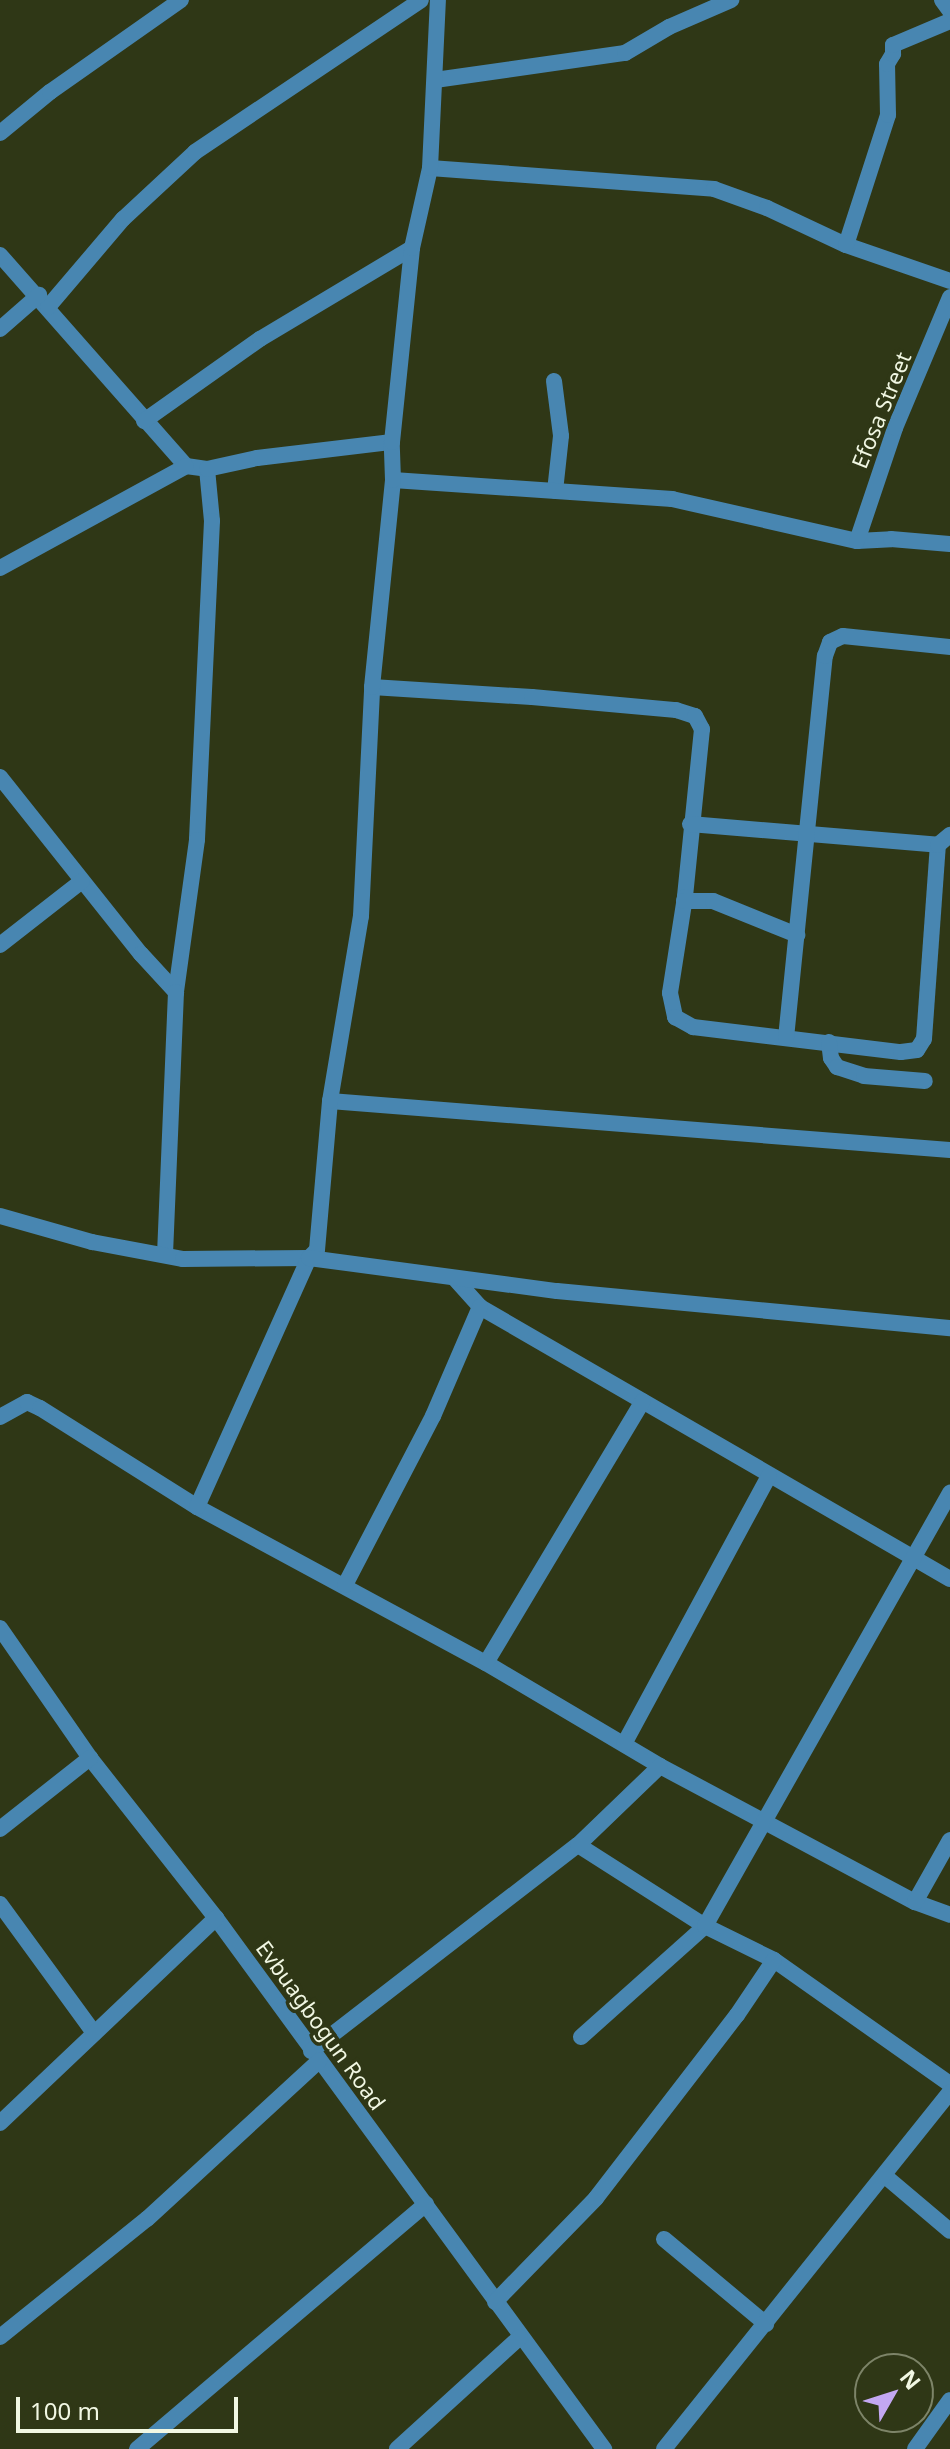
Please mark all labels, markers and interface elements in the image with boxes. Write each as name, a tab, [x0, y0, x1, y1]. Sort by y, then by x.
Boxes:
street label: Efosa Street	[846, 348, 916, 472]
street label: Evbuagbogun Road	[251, 1935, 391, 2115]
north arrow	[854, 2353, 934, 2433]
text: N	[894, 2363, 928, 2396]
scale bar	[20, 2381, 242, 2431]
text: 100 m	[30, 2394, 100, 2427]

